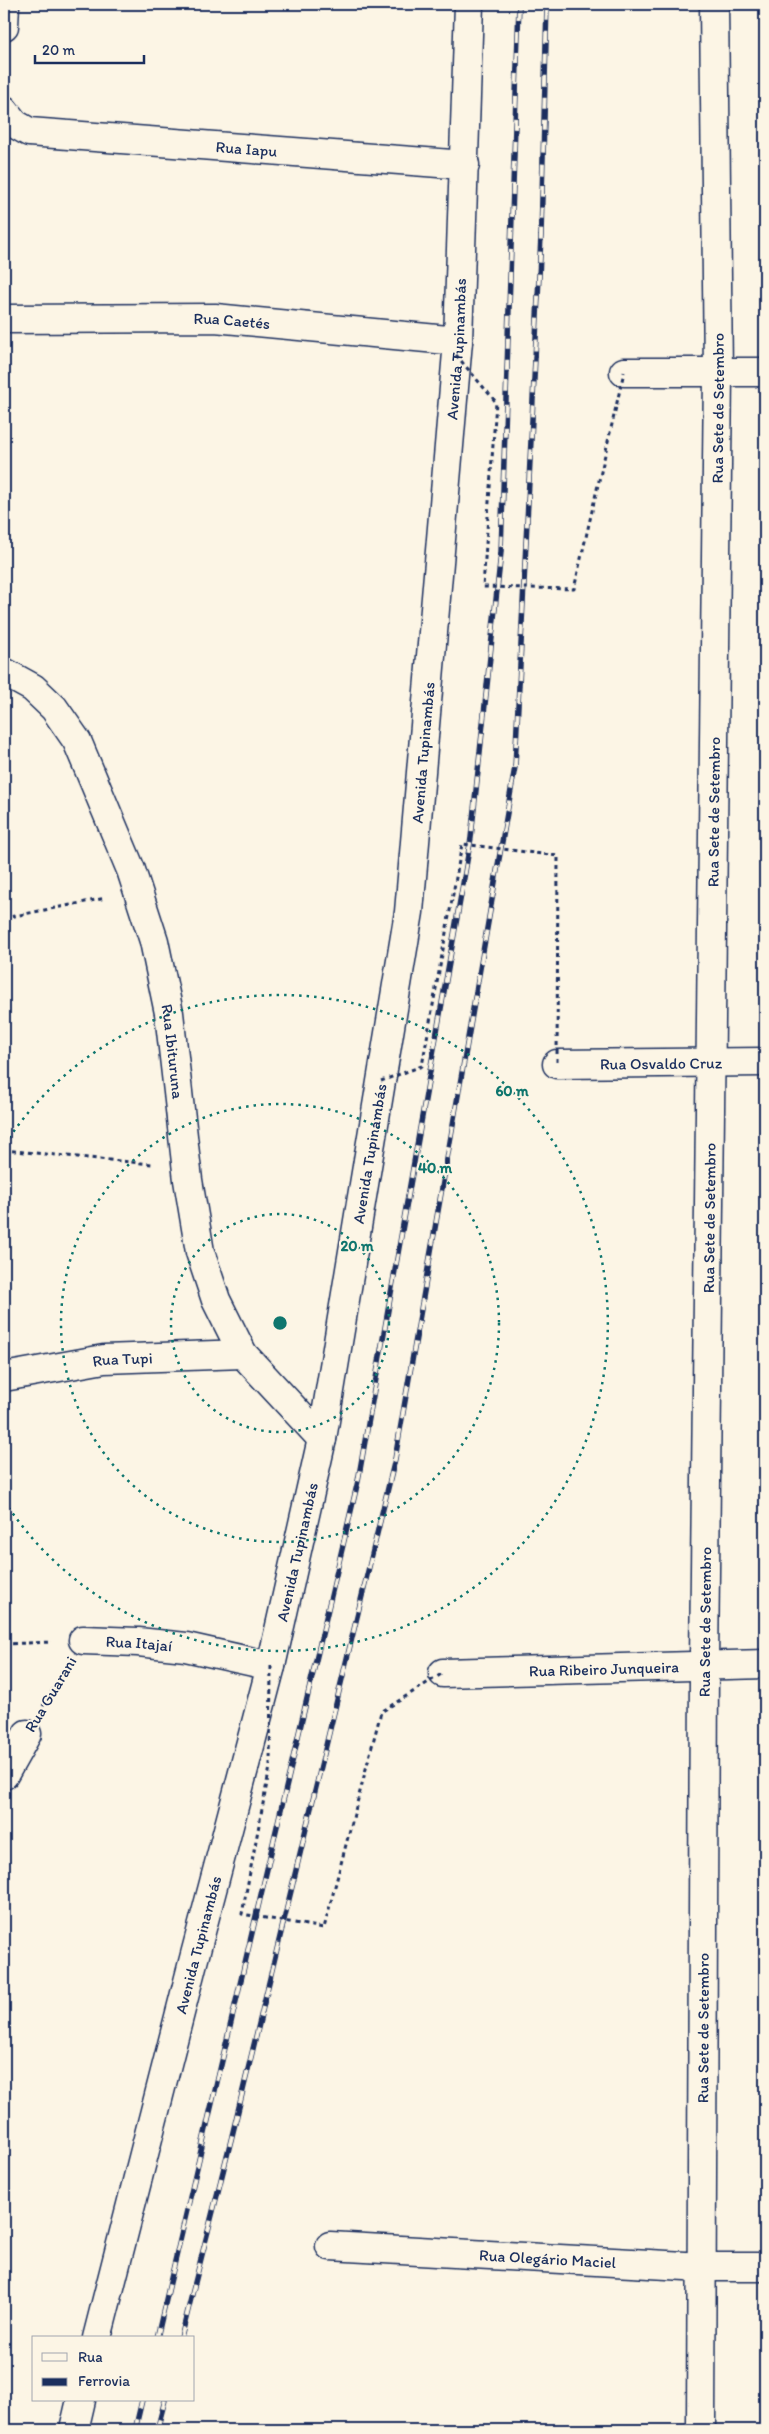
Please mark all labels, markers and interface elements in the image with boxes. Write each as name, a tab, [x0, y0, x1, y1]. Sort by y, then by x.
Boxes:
scale bar	[35, 32, 144, 64]
text: 20 m	[42, 41, 76, 59]
street label: Rua Iapu	[215, 137, 278, 161]
street label: Avenida Tupinambás	[442, 278, 470, 421]
street label: Rua Caetés	[193, 309, 271, 333]
street label: Rua Sete de Setembro	[708, 333, 728, 483]
street label: Avenida Tupinambás	[408, 681, 439, 824]
street label: Rua Sete de Setembro	[703, 737, 724, 887]
street label: Rua Ibituruna	[157, 1002, 188, 1101]
street label: Rua Osvaldo Cruz	[600, 1053, 723, 1074]
street label: Avenida Tupinambás	[349, 1082, 391, 1225]
text: 60 m	[495, 1082, 529, 1100]
street label: Rua Sete de Setembro	[699, 1143, 720, 1293]
text: 40 m	[418, 1159, 453, 1177]
text: 20 m	[340, 1237, 374, 1255]
centre of rings	[271, 1314, 289, 1332]
street label: Rua Tupi	[91, 1348, 153, 1371]
street label: Avenida Tupinambás	[272, 1481, 322, 1623]
street label: Rua Sete de Setembro	[695, 1547, 715, 1697]
street label: Rua Itajaí	[105, 1632, 173, 1656]
street label: Rua Guarani	[20, 1653, 80, 1736]
street label: Rua Ribeiro Junqueira	[529, 1657, 679, 1681]
street label: Avenida Tupinambás	[171, 1874, 225, 2016]
street label: Rua Sete de Setembro	[693, 1953, 713, 2103]
street label: Rua Olegário Maciel	[479, 2245, 617, 2272]
legend	[32, 2336, 195, 2402]
text: Rua	[78, 2348, 103, 2366]
text: Ferrovia	[78, 2372, 130, 2390]

